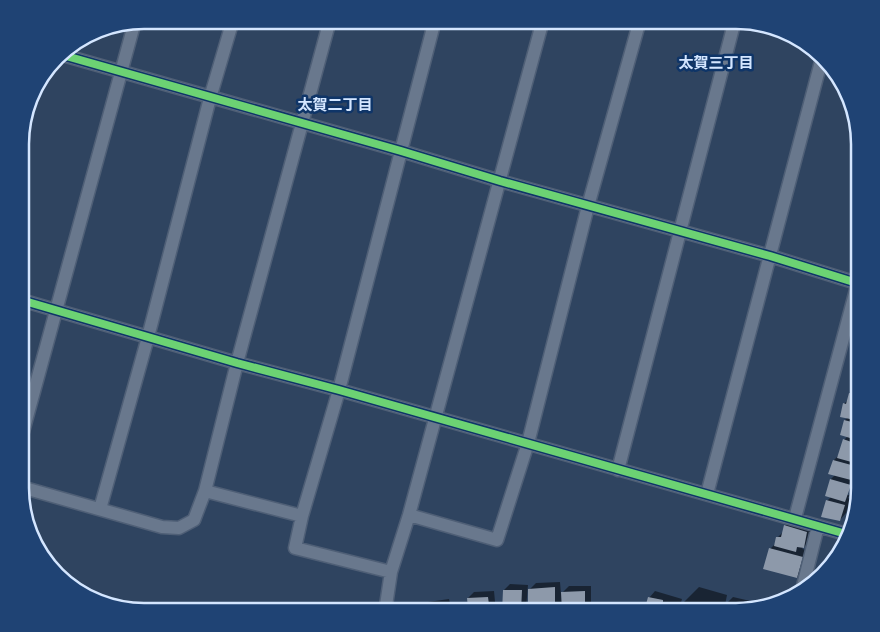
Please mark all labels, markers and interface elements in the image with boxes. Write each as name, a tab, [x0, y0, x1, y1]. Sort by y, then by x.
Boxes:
district label: 太賀三丁目	[678, 55, 754, 71]
district label: 太賀二丁目	[297, 97, 373, 113]

